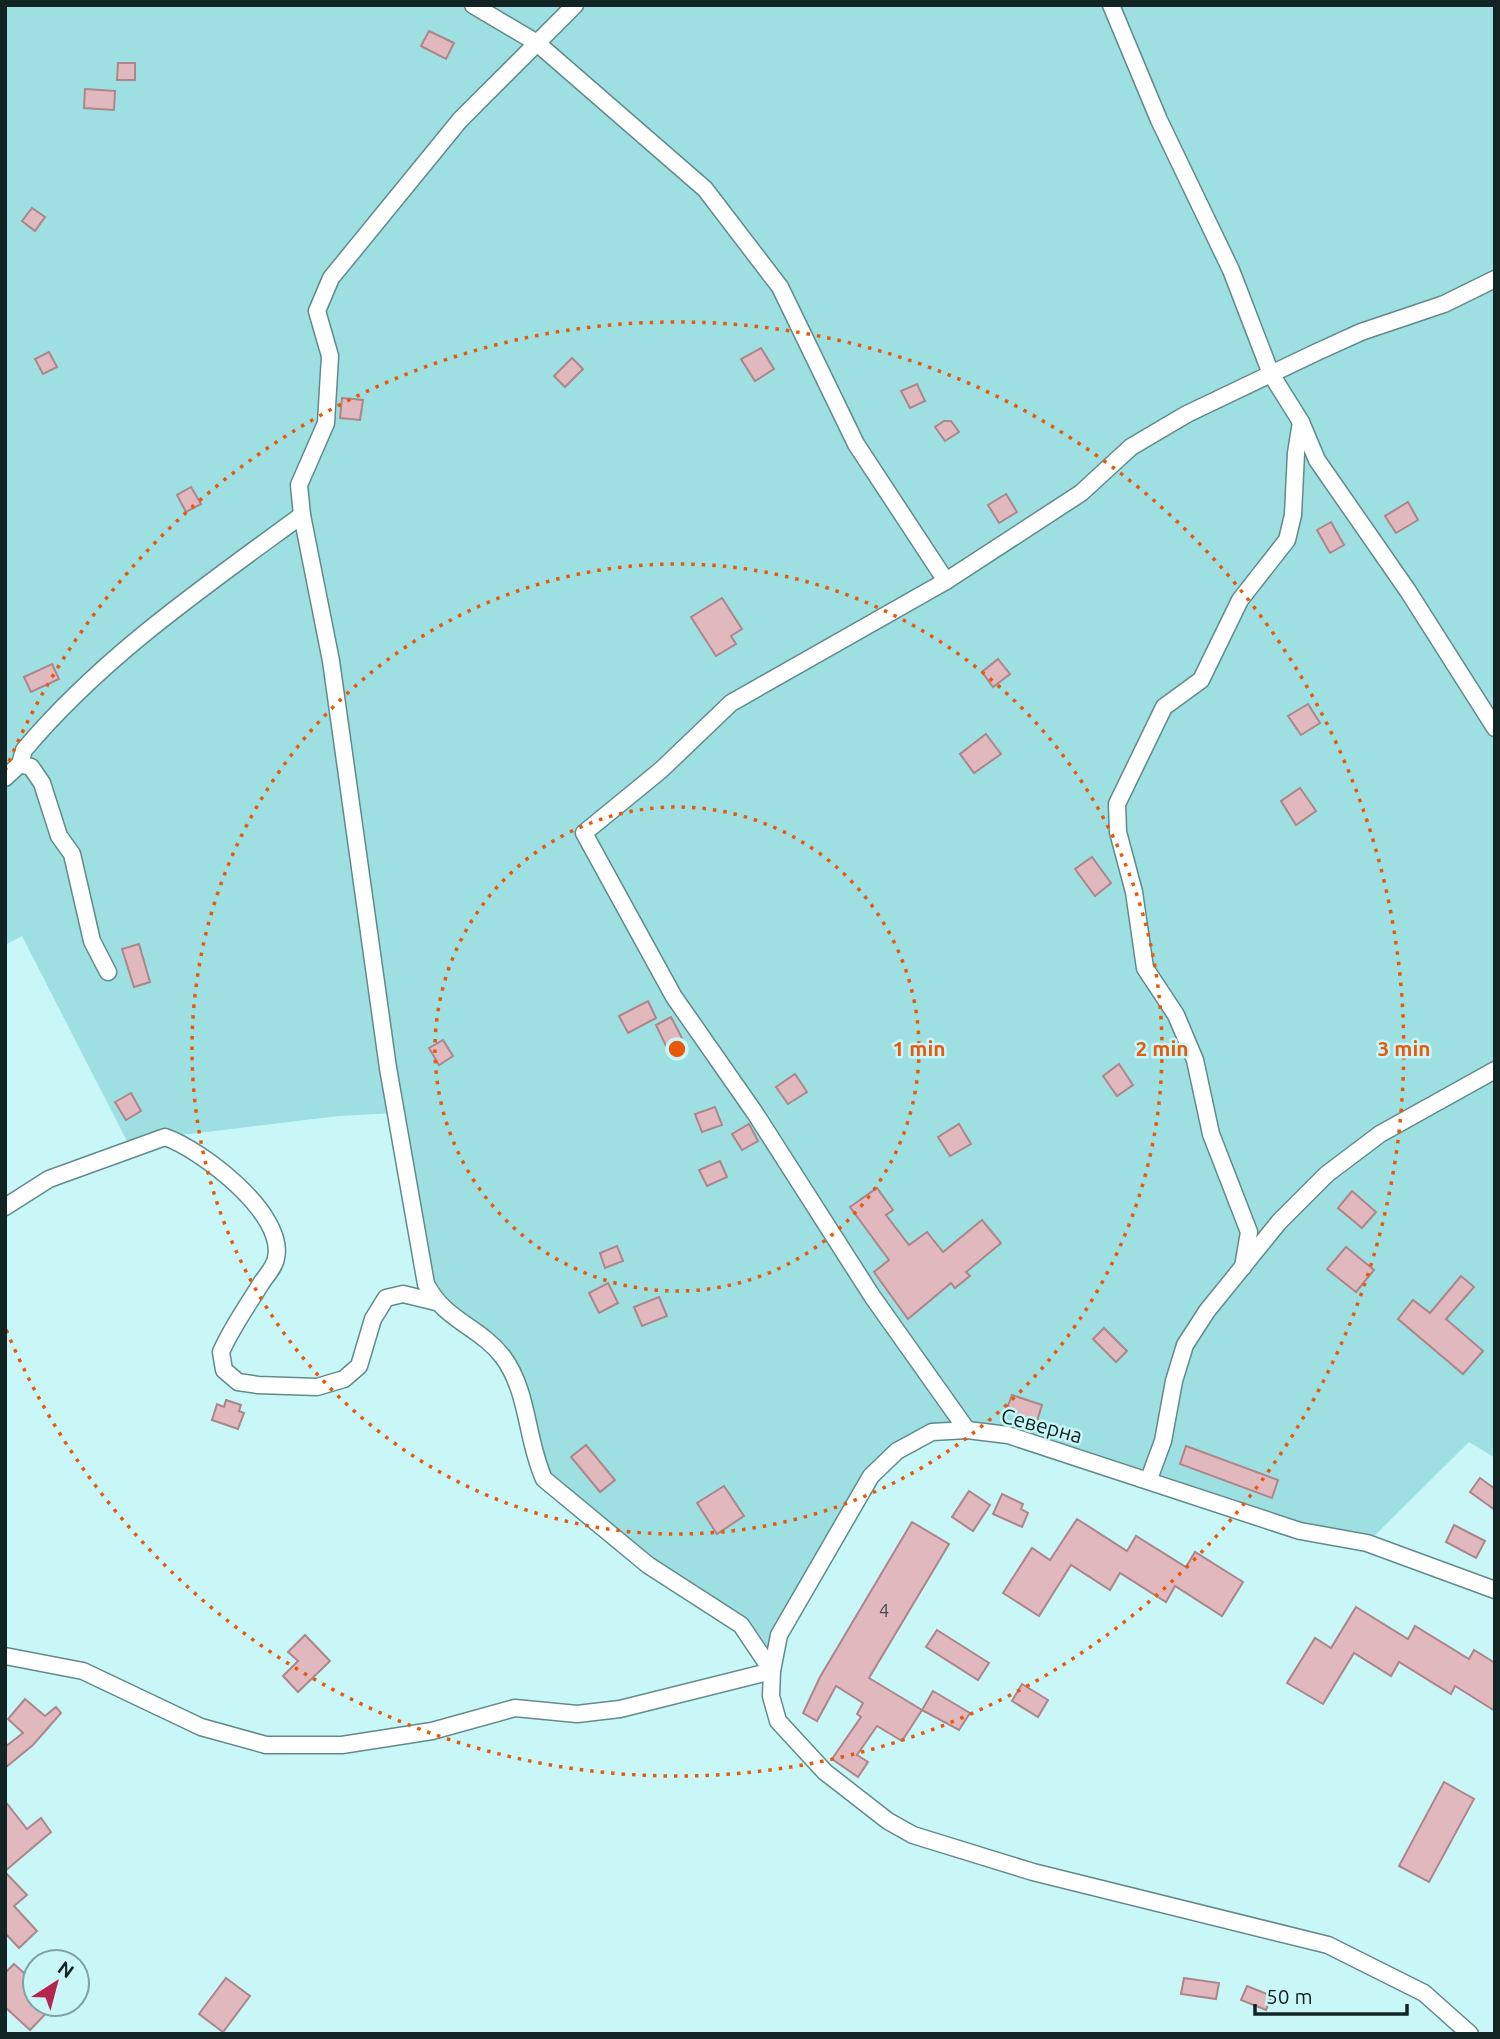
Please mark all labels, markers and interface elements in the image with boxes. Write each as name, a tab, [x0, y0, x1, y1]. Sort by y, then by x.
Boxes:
text: 1 min	[892, 1036, 946, 1060]
text: 2 min	[1135, 1036, 1189, 1060]
text: 3 min	[1377, 1036, 1431, 1060]
centre of rings	[665, 1037, 689, 1061]
street label: Северна	[999, 1403, 1085, 1447]
house number: 4	[879, 1600, 889, 1620]
north arrow	[21, 1948, 91, 2018]
text: N	[54, 1956, 78, 1982]
scale bar	[1255, 1972, 1407, 2016]
text: 50 m	[1266, 1984, 1313, 2008]

